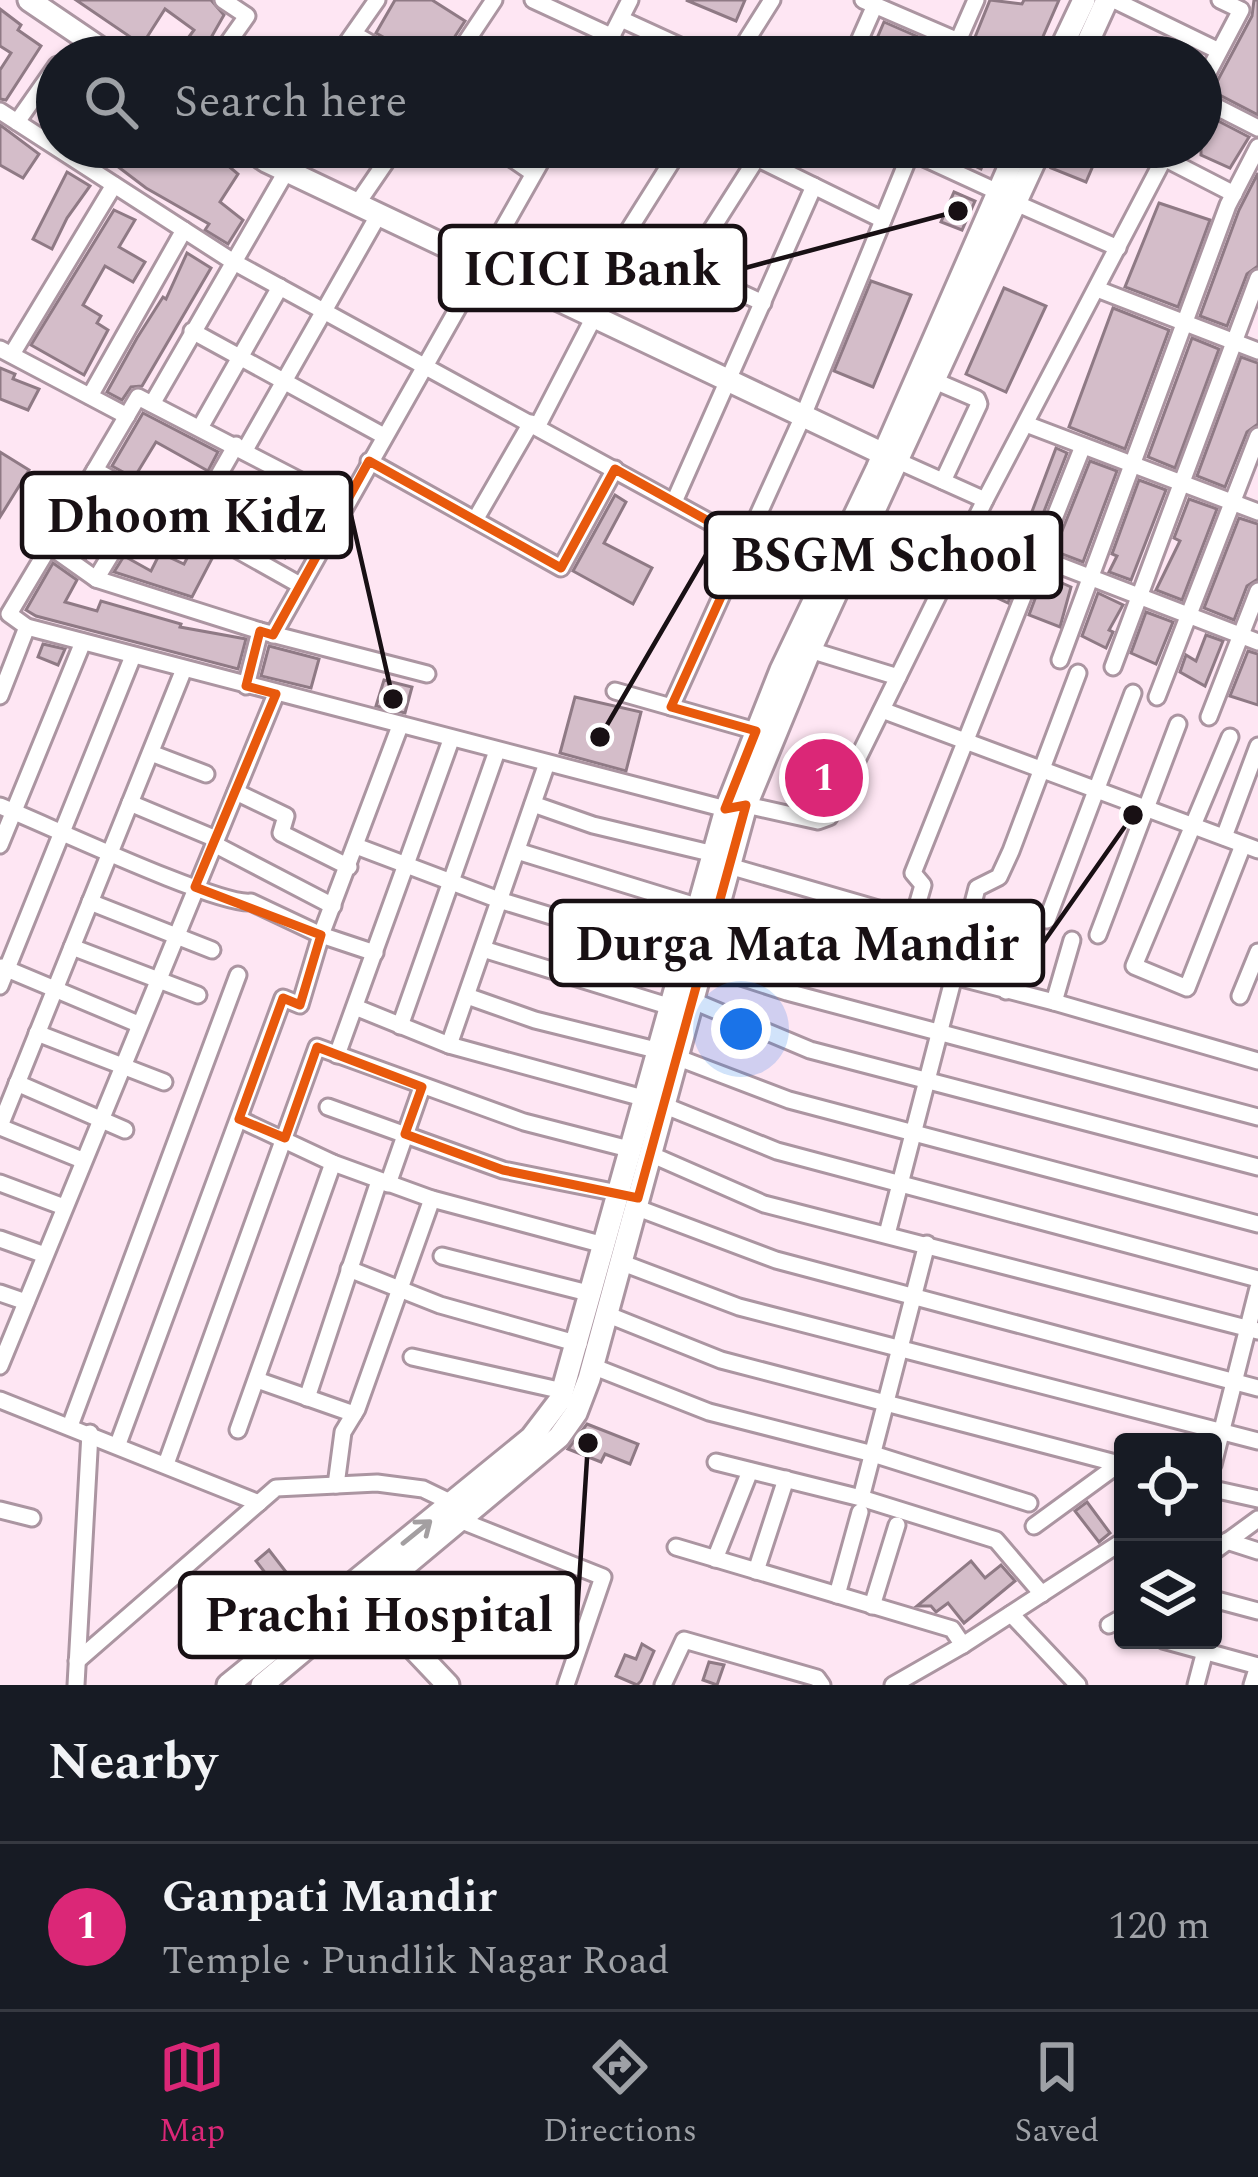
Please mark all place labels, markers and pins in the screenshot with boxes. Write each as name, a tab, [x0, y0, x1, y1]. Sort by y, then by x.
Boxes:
callout: ICICI Bank	[440, 226, 745, 310]
callout: Dhoom Kidz	[22, 473, 351, 557]
callout: BSGM School	[706, 513, 1061, 597]
pin: 1	[785, 733, 863, 823]
callout: Durga Mata Mandir	[551, 901, 1043, 985]
callout: Prachi Hospital	[180, 1573, 577, 1657]

